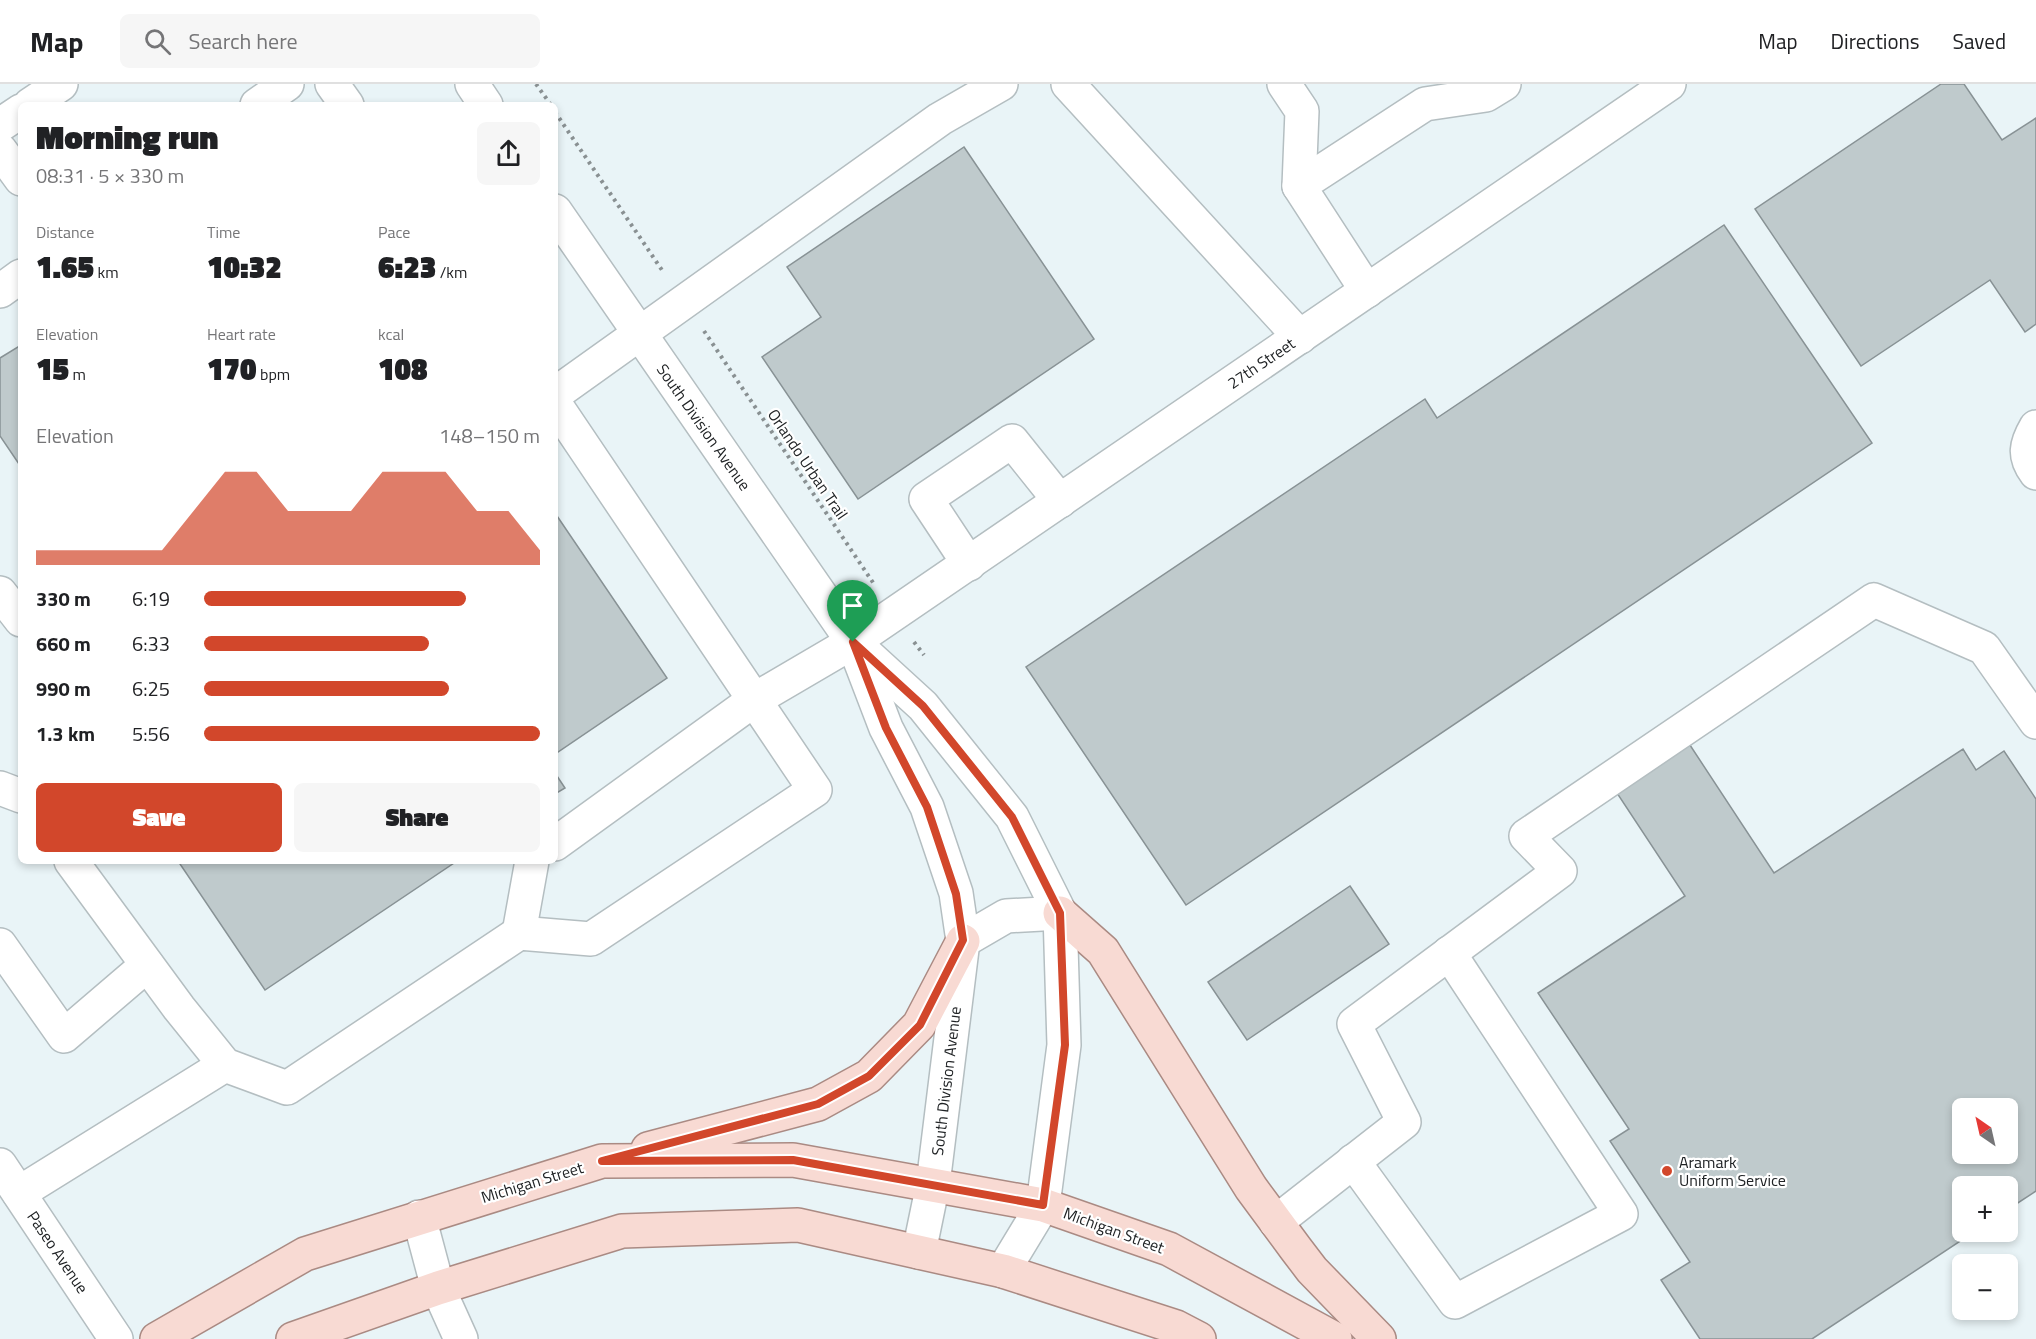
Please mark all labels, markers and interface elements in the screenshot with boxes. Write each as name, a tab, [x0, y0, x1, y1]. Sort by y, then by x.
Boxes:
search box	[120, 14, 540, 68]
text: Map	[30, 20, 84, 63]
text: Search here	[189, 24, 298, 58]
icon: search	[141, 25, 174, 58]
text: Map	[1758, 25, 1798, 57]
text: Directions	[1831, 25, 1920, 57]
text: Saved	[1953, 25, 2006, 57]
text: Morning run	[36, 112, 218, 162]
button: share	[477, 122, 540, 185]
text: 08:31 · 5 × 330 m	[36, 160, 184, 191]
text: Distance	[36, 220, 94, 244]
text: Time	[207, 220, 240, 244]
text: Pace	[378, 220, 410, 244]
text: 1.65	[36, 244, 94, 290]
text: 10:32	[207, 244, 282, 290]
text: 6:23	[378, 244, 436, 290]
text: km	[94, 260, 119, 284]
text: /km	[436, 260, 467, 284]
text: Elevation	[36, 322, 98, 346]
text: Heart rate	[207, 322, 276, 346]
text: kcal	[378, 322, 404, 346]
street label: 27th Street	[1222, 331, 1300, 394]
text: 15	[36, 346, 69, 392]
text: 170	[207, 346, 257, 392]
text: 108	[378, 346, 428, 392]
street label: South Division Avenue	[651, 359, 757, 495]
text: m	[69, 362, 86, 386]
text: bpm	[257, 362, 290, 386]
street label: Orlando Urban Trail	[762, 404, 854, 524]
text: Elevation	[36, 420, 114, 451]
text: 148–150 m	[439, 420, 540, 451]
pin	[827, 580, 878, 642]
text: 330 m	[36, 583, 91, 614]
text: 6:19	[132, 583, 170, 614]
icon: arrive	[836, 589, 869, 622]
text: 660 m	[36, 628, 91, 659]
text: 6:33	[132, 628, 170, 659]
text: 990 m	[36, 673, 91, 704]
text: 6:25	[132, 673, 170, 704]
text: 1.3 km	[36, 718, 95, 749]
text: 5:56	[132, 718, 170, 749]
button: Save	[36, 783, 282, 852]
button: Share	[294, 783, 540, 852]
street label: South Division Avenue	[925, 1005, 967, 1157]
north arrow	[1952, 1098, 2018, 1164]
map controls	[1952, 1098, 2018, 1320]
place label: Aramark Uniform Service	[1679, 1150, 1786, 1192]
street label: Michigan Street	[478, 1155, 586, 1209]
marker: Aramark Uniform Service	[1660, 1164, 1674, 1178]
button: +	[1952, 1176, 2018, 1242]
street label: Michigan Street	[1060, 1201, 1168, 1259]
street label: Paseo Avenue	[21, 1206, 95, 1298]
button: −	[1952, 1254, 2018, 1320]

